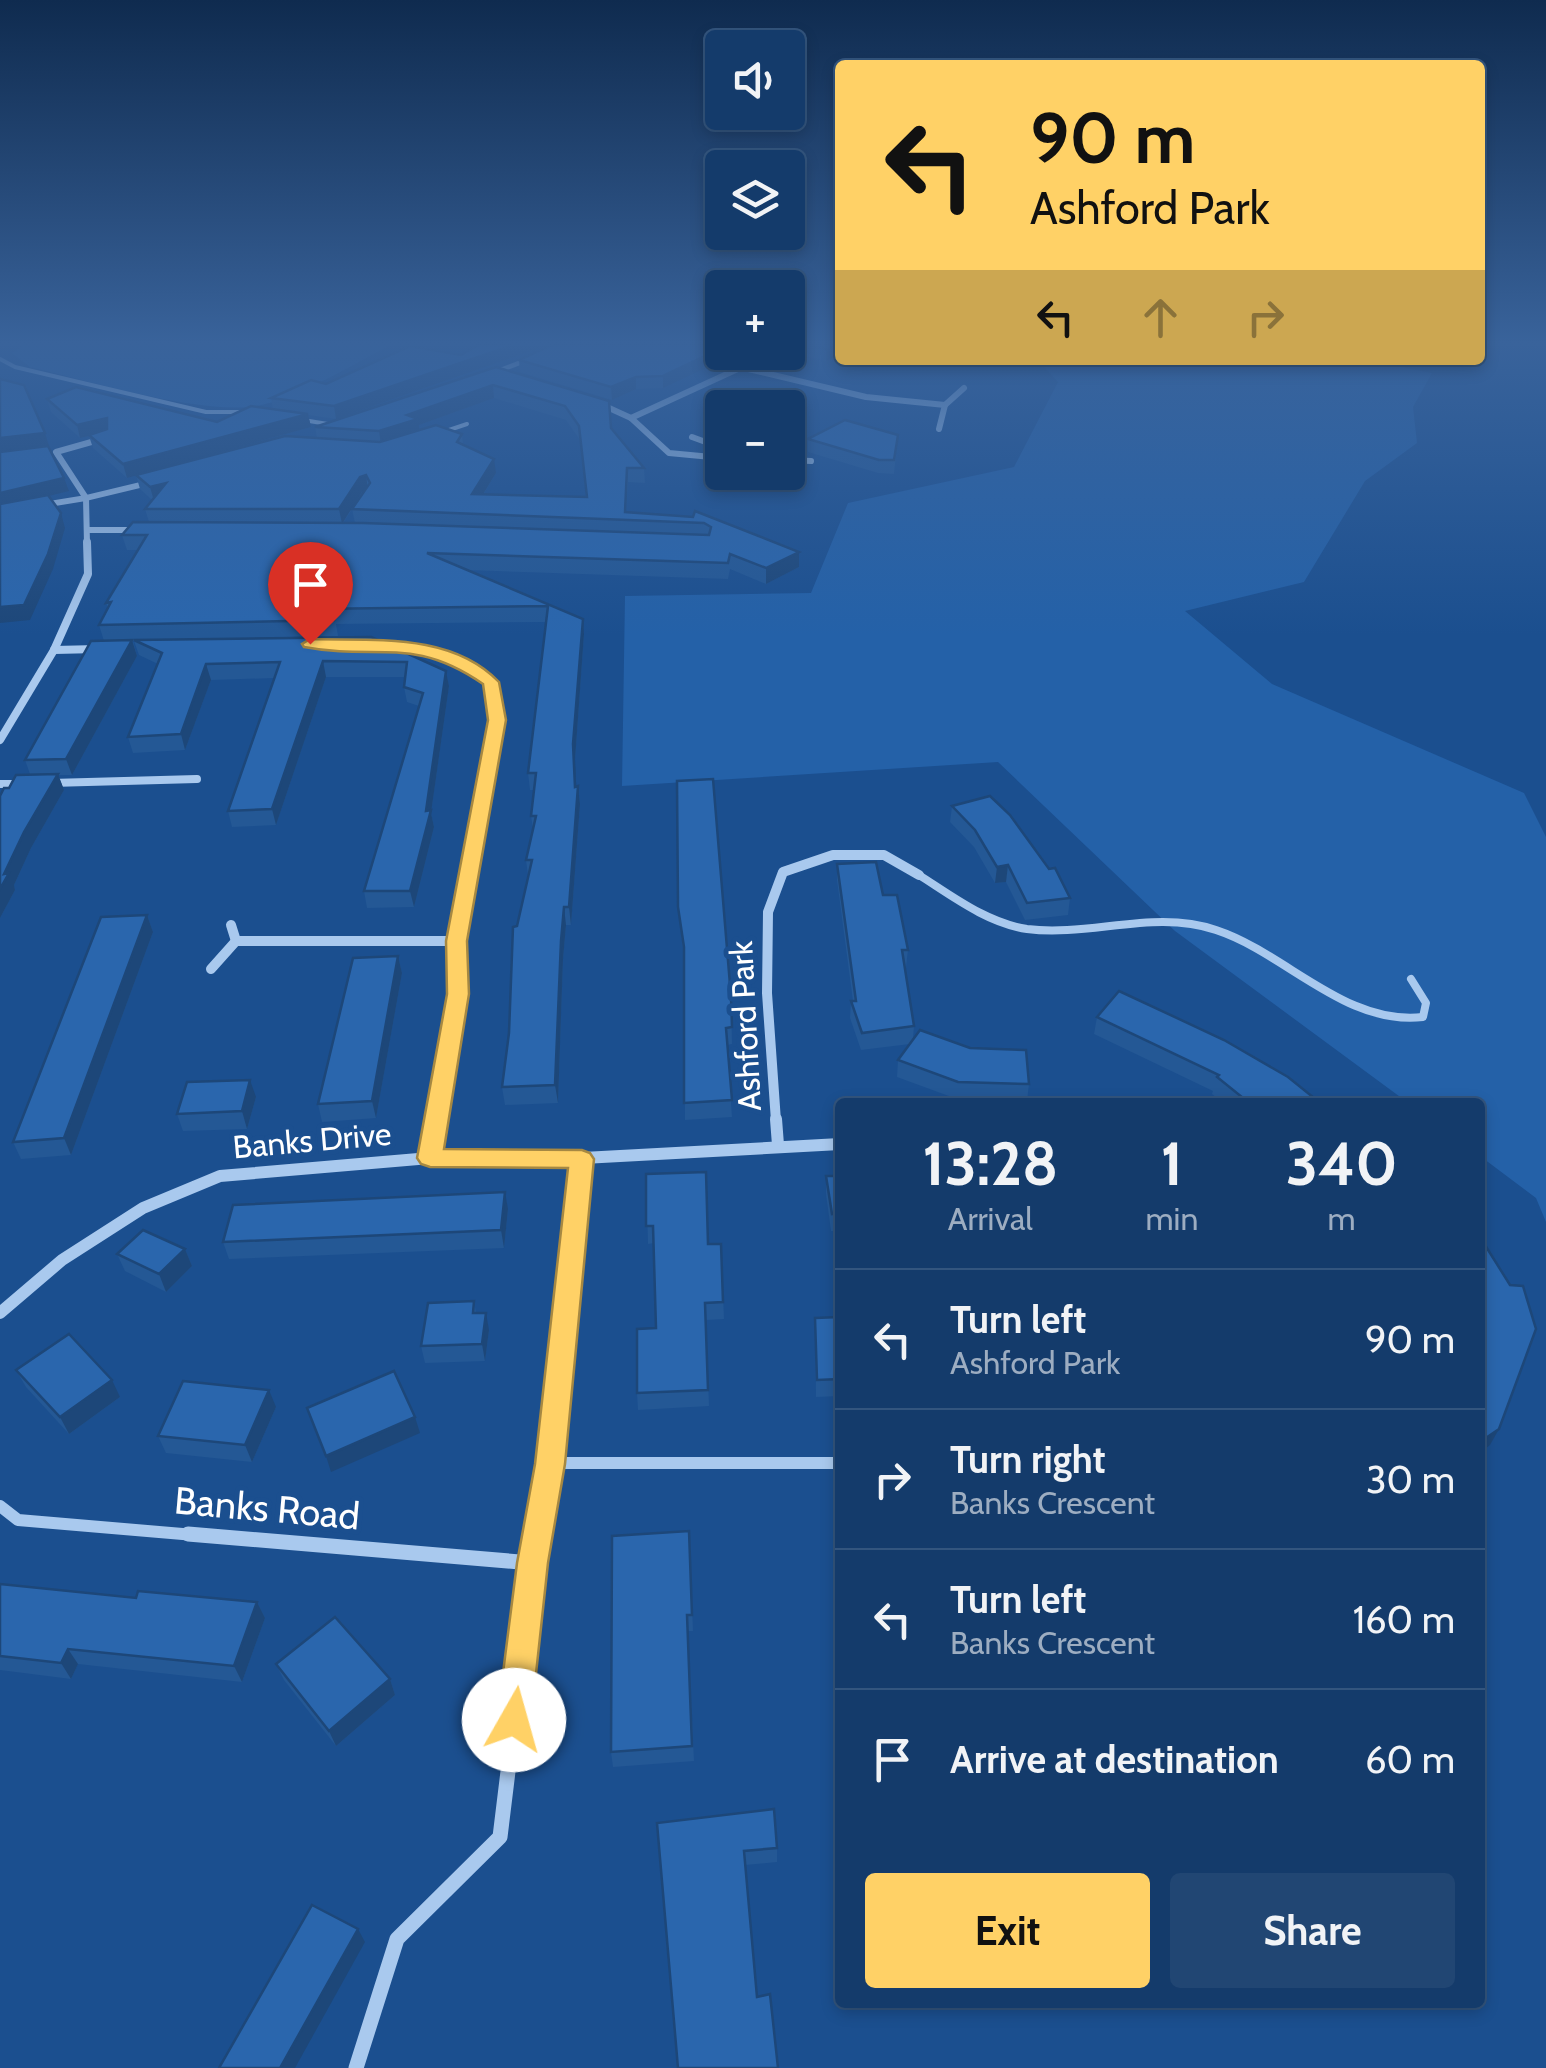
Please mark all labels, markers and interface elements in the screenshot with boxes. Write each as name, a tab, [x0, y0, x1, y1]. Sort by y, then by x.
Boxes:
map controls	[705, 30, 805, 490]
button: sound	[705, 30, 805, 130]
text: 90 m	[1030, 95, 1195, 181]
icon: left	[865, 100, 995, 230]
button: layers	[705, 150, 805, 250]
text: Ashford Park	[1030, 181, 1270, 235]
button: +	[705, 270, 805, 370]
icon: left	[1028, 290, 1083, 345]
icon: ahead	[1133, 290, 1188, 345]
icon: right	[1238, 290, 1293, 345]
button: −	[705, 390, 805, 490]
pin	[268, 542, 353, 645]
icon: arrive	[283, 557, 338, 612]
street label: Ashford Park	[721, 939, 769, 1112]
street label: Banks Drive	[231, 1114, 393, 1166]
text: 13:28	[922, 1127, 1058, 1200]
text: 1	[1161, 1127, 1183, 1200]
text: 340	[1286, 1127, 1398, 1200]
text: Arrival	[948, 1199, 1033, 1238]
text: min	[1146, 1199, 1198, 1238]
text: m	[1328, 1199, 1356, 1238]
text: Turn left	[950, 1296, 1086, 1343]
icon: left	[865, 1312, 920, 1367]
text: 90 m	[1365, 1316, 1455, 1363]
text: Ashford Park	[950, 1343, 1120, 1382]
text: Turn right	[950, 1436, 1106, 1483]
icon: right	[865, 1452, 920, 1507]
text: 30 m	[1366, 1456, 1455, 1503]
street label: Banks Road	[172, 1476, 362, 1540]
text: Banks Crescent	[950, 1483, 1155, 1522]
text: Turn left	[950, 1576, 1086, 1623]
icon: left	[865, 1592, 920, 1647]
text: 160 m	[1353, 1596, 1455, 1643]
text: Banks Crescent	[950, 1623, 1155, 1662]
position arrow	[462, 1668, 566, 1772]
icon: arrive	[865, 1732, 920, 1787]
text: Arrive at destination	[950, 1736, 1279, 1783]
text: 60 m	[1365, 1736, 1455, 1783]
button: Exit	[865, 1873, 1150, 1988]
button: Share	[1170, 1873, 1455, 1988]

